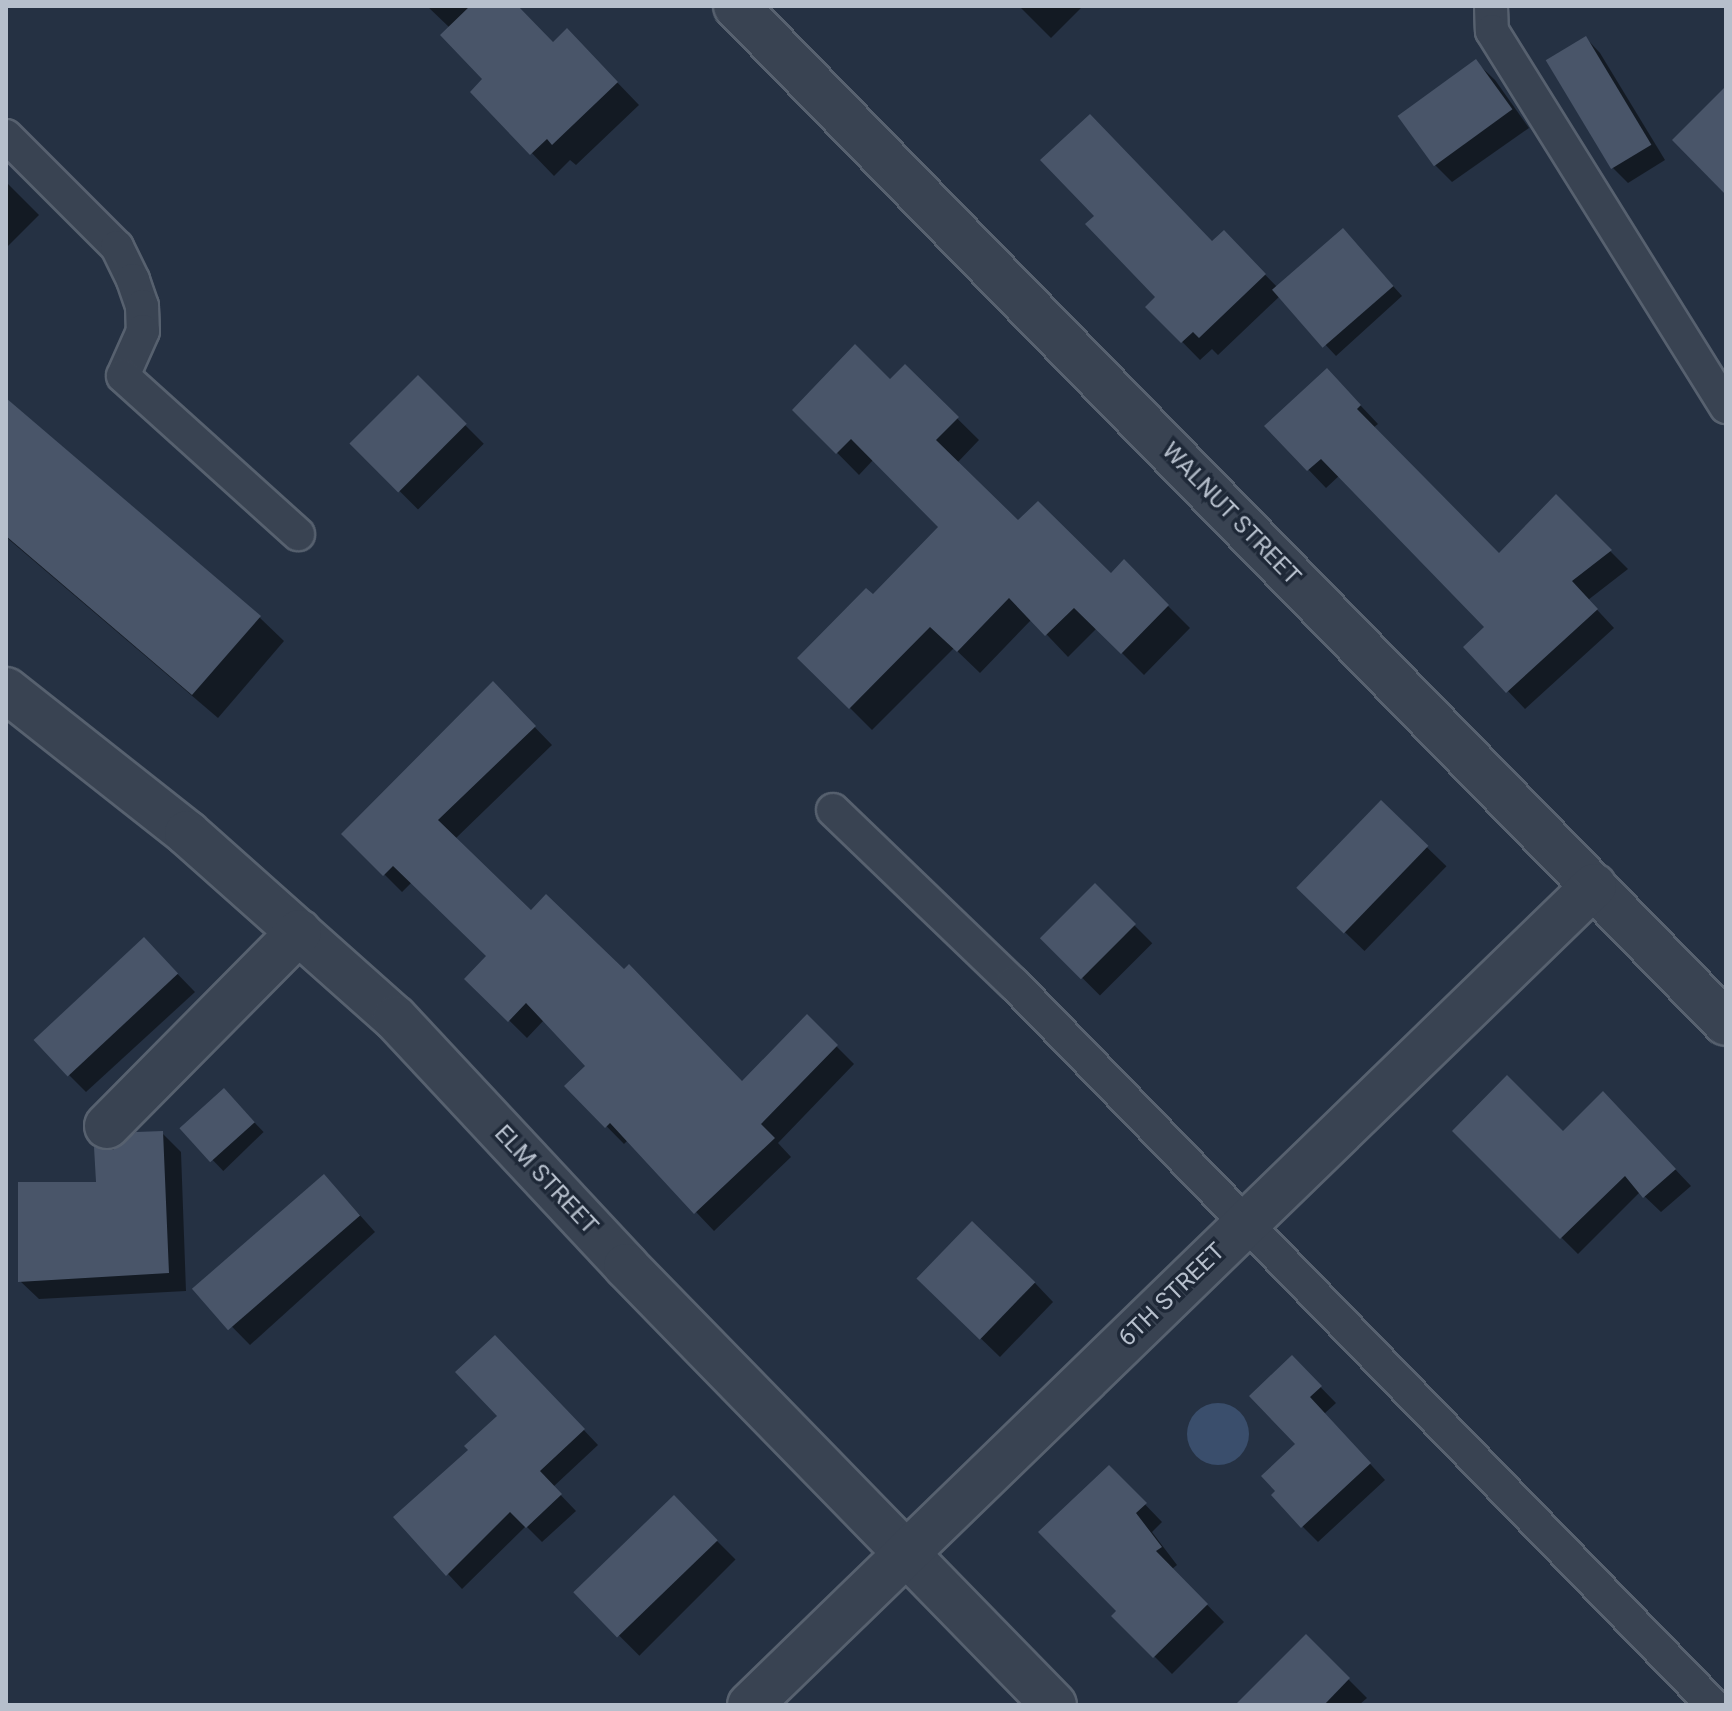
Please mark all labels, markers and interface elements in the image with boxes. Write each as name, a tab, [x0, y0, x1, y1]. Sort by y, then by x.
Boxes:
street label: WALNUT STREET	[1156, 437, 1306, 591]
street label: ELM STREET	[488, 1119, 604, 1241]
street label: 6TH STREET	[1113, 1237, 1231, 1353]

